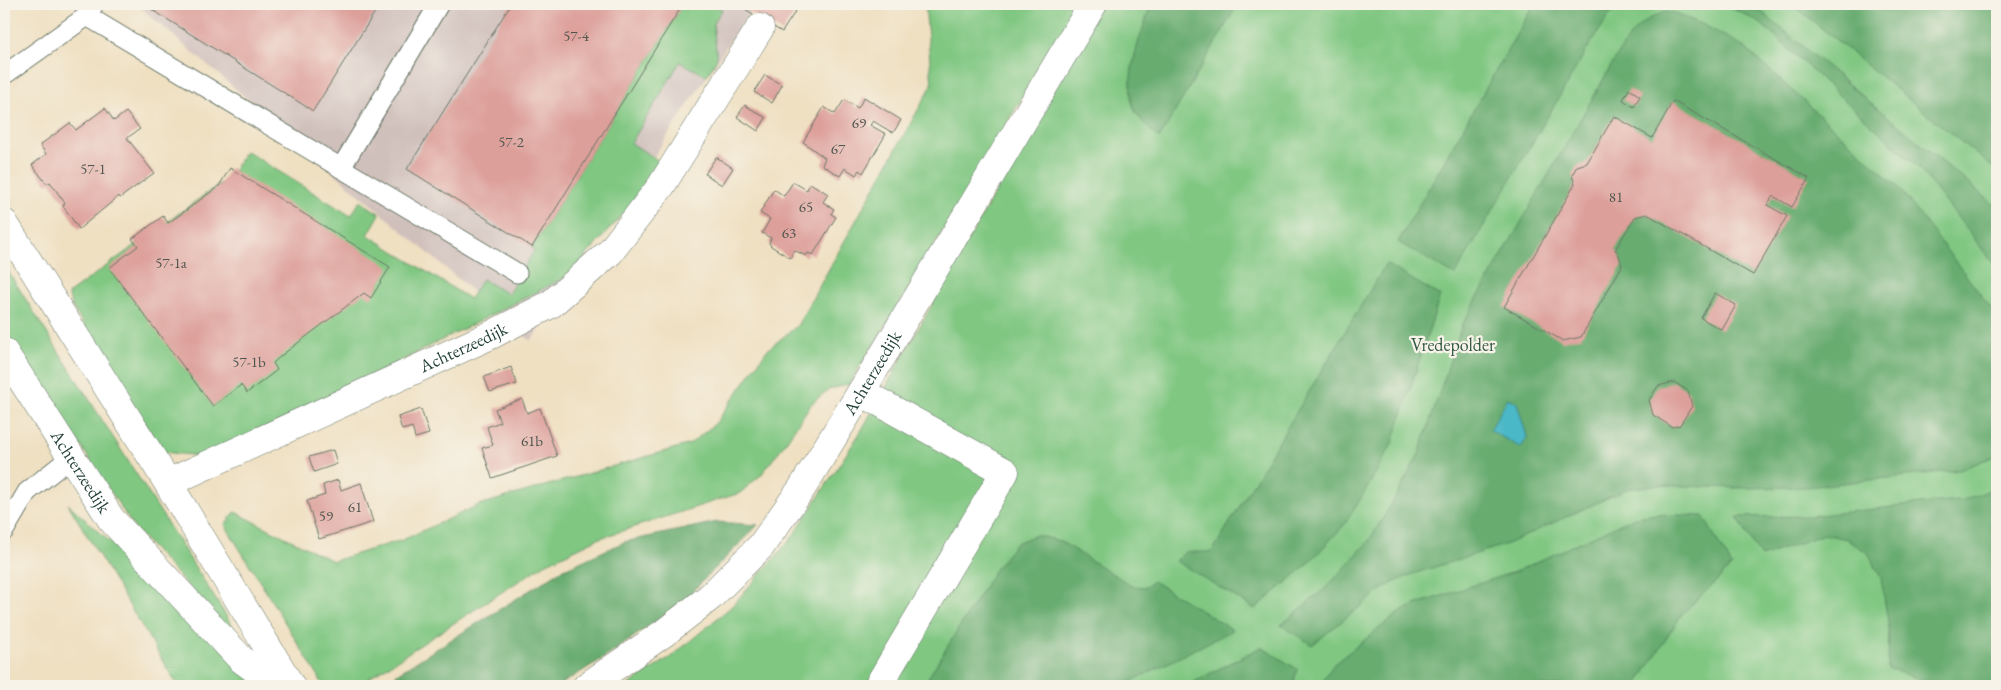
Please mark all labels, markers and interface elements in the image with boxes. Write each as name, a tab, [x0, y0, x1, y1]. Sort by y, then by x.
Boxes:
house number: 57-4	[563, 26, 590, 45]
house number: 69	[852, 113, 866, 132]
house number: 57-2	[498, 132, 525, 151]
house number: 67	[831, 139, 846, 158]
house number: 57-1	[80, 159, 106, 178]
house number: 81	[1609, 187, 1623, 206]
house number: 65	[799, 197, 813, 216]
house number: 63	[782, 223, 796, 242]
house number: 57-1a	[155, 253, 187, 272]
street label: Achterzeedijk	[415, 316, 512, 378]
street label: Achterzeedijk	[837, 326, 906, 420]
park label: Vredepolder	[1411, 333, 1495, 356]
house number: 57-1b	[232, 352, 266, 371]
street label: Achterzeedijk	[45, 425, 116, 518]
house number: 61b	[521, 431, 543, 450]
house number: 61	[348, 497, 362, 516]
house number: 59	[319, 506, 333, 525]

